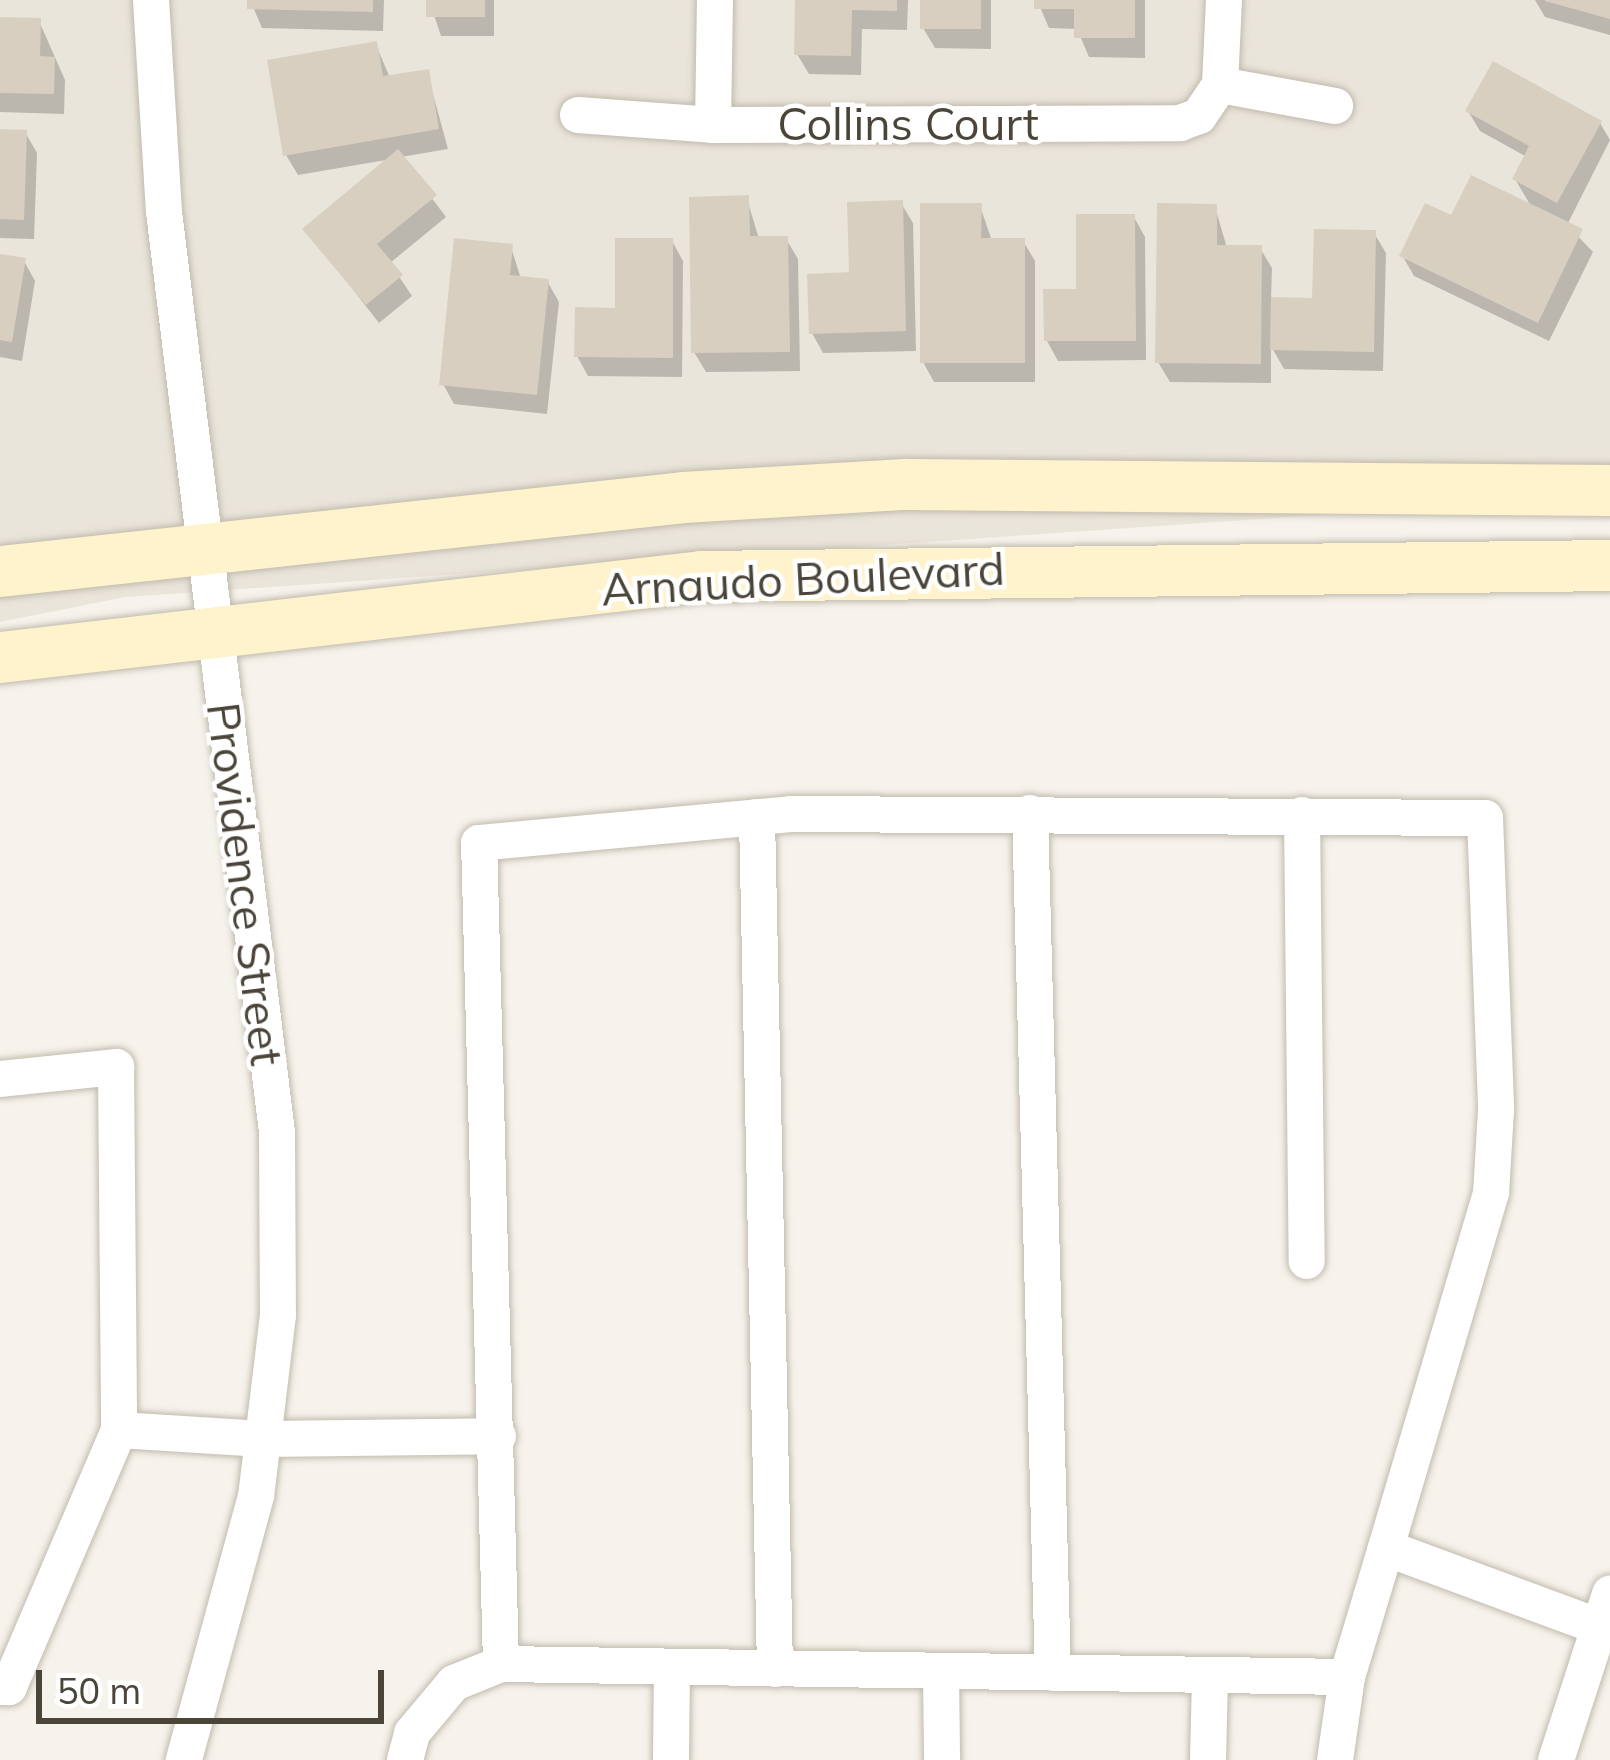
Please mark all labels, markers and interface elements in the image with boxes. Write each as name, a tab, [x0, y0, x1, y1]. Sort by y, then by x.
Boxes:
street label: Collins Court	[777, 97, 1039, 151]
street label: Arnaudo Boulevard	[600, 541, 1006, 617]
street label: Providence Street	[196, 699, 294, 1069]
scale bar	[42, 1646, 390, 1720]
text: 50 m	[57, 1668, 141, 1713]

